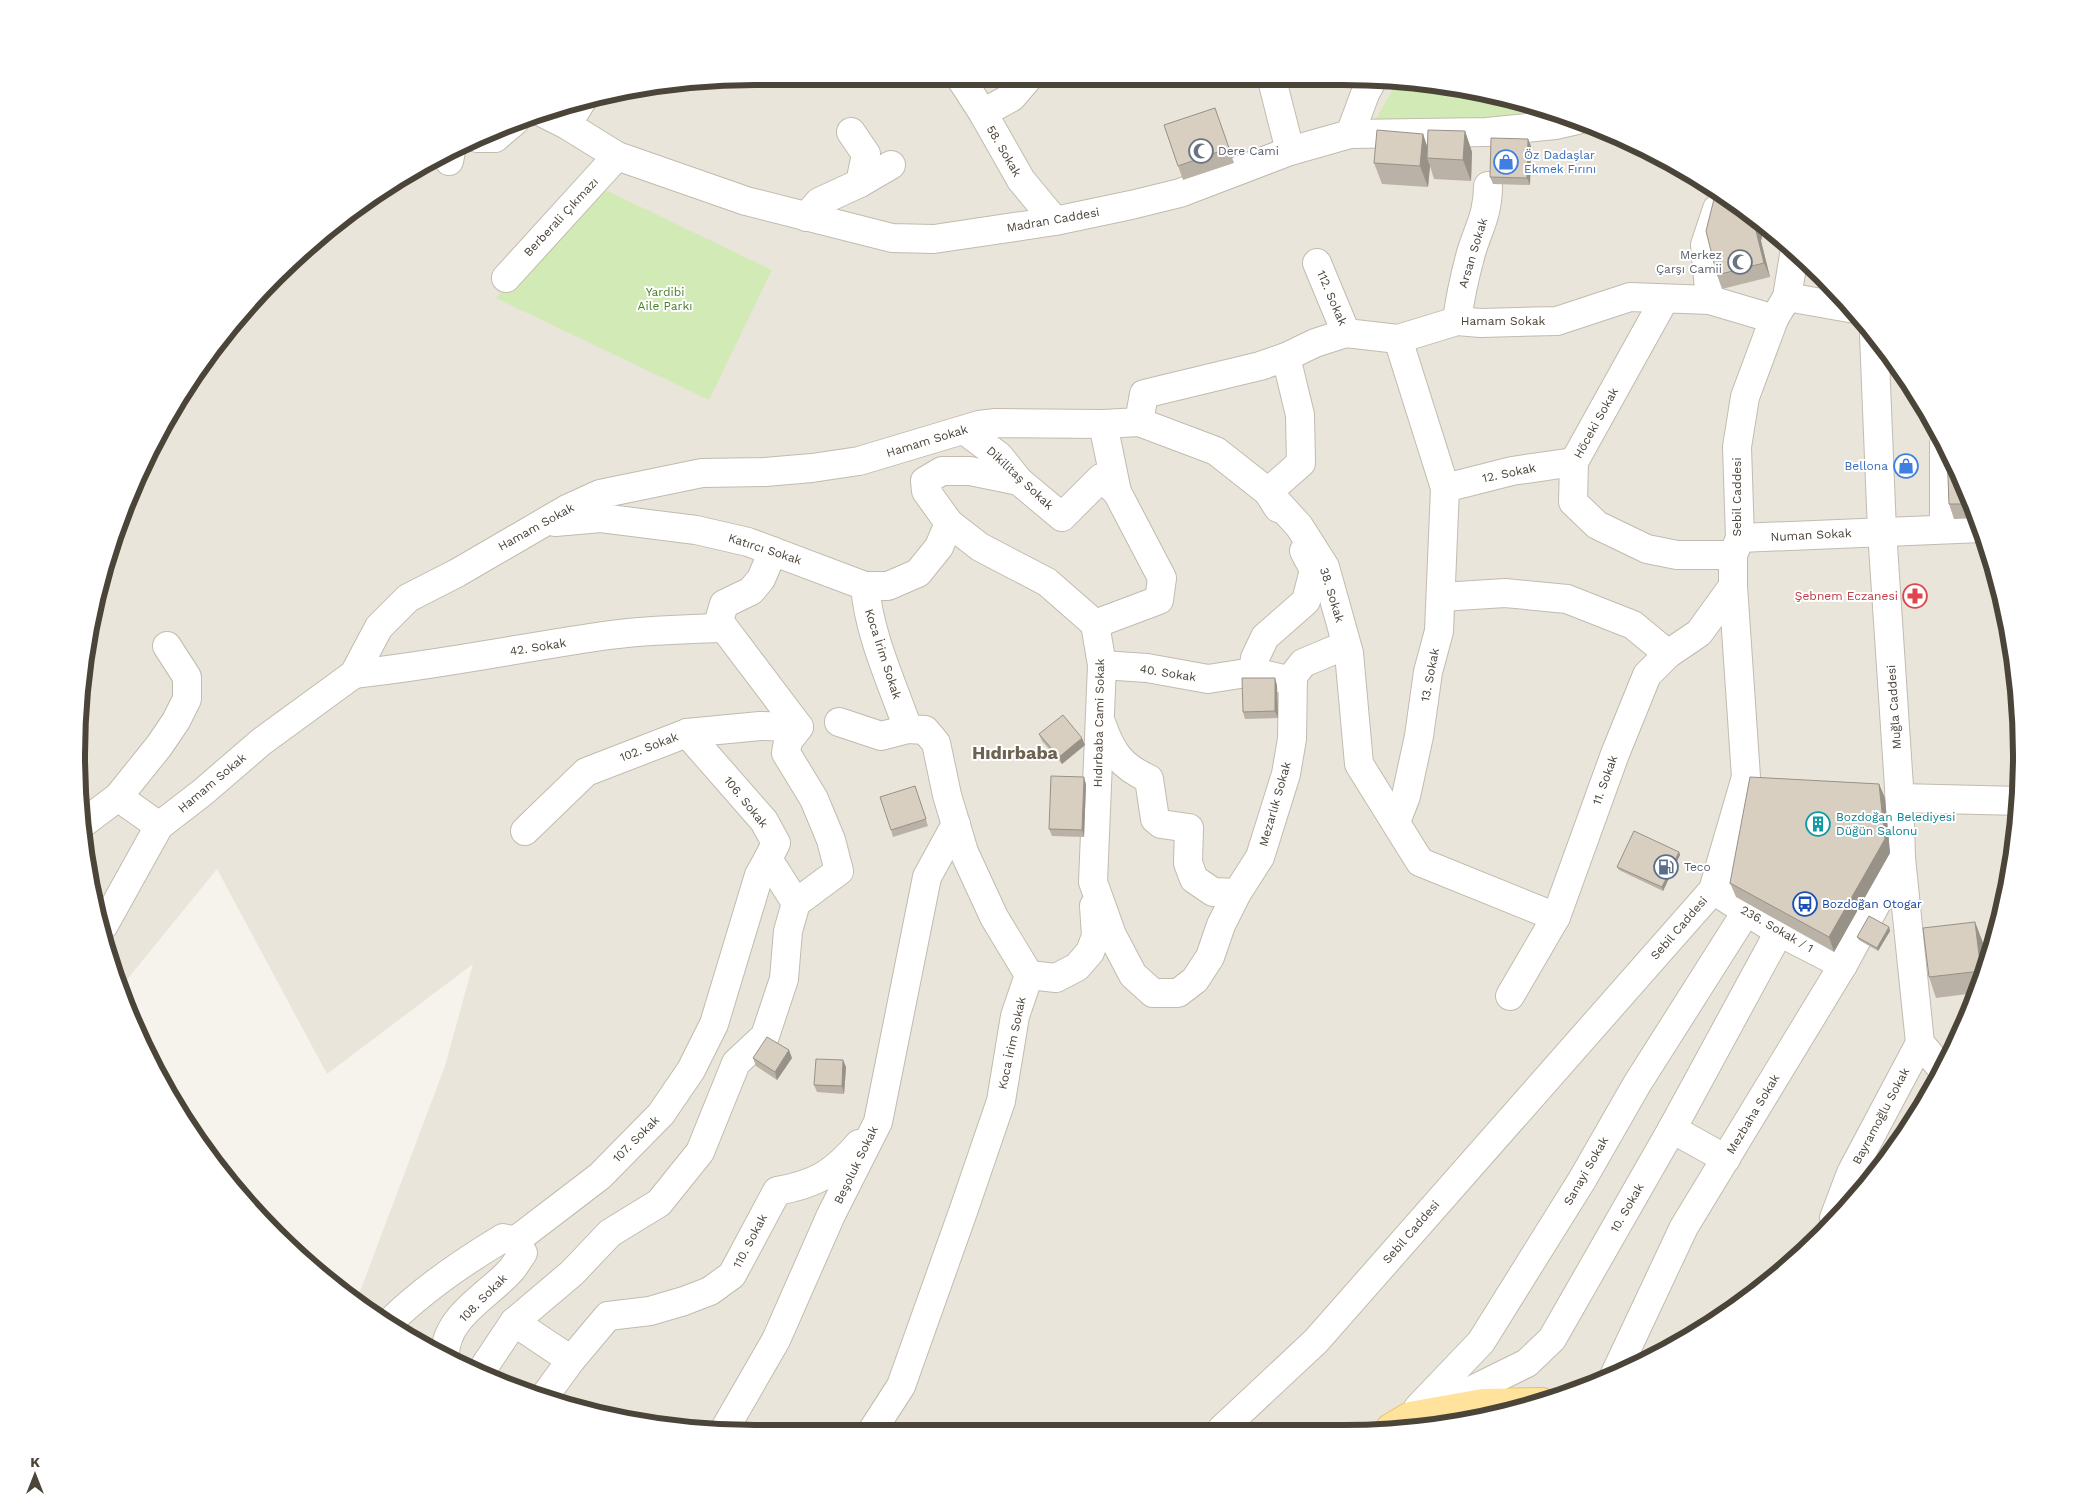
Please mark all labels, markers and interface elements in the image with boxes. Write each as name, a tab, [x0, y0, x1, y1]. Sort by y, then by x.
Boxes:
street label: 58. Sokak	[984, 123, 1024, 179]
mosque icon: Dere Cami	[1188, 138, 1214, 164]
place label: Dere Cami	[1218, 144, 1279, 158]
place label: Öz Dadaşlar Ekmek Fırını	[1524, 148, 1596, 176]
shop icon: Öz Dadaşlar Ekmek Fırını	[1493, 149, 1519, 175]
street label: Berberali Çıkmazı	[521, 175, 601, 259]
street label: Madran Caddesi	[1005, 205, 1101, 235]
street label: Arsan Sokak	[1456, 216, 1490, 290]
place label: Merkez Çarşı Camii	[1656, 248, 1722, 276]
mosque icon: Merkez Çarşı Camii	[1727, 249, 1753, 275]
street label: 112. Sokak	[1314, 268, 1350, 328]
park label: Yardibi Aile Parkı	[638, 285, 692, 313]
street label: Hamam Sokak	[1461, 314, 1545, 328]
street label: Höceki Sokak	[1571, 385, 1621, 461]
street label: Hamam Sokak	[885, 422, 970, 460]
street label: Dikilitaş Sokak	[984, 444, 1056, 513]
shop icon: Bellona	[1893, 453, 1919, 479]
street label: Sebil Caddesi	[1730, 457, 1744, 537]
place label: Bellona	[1844, 459, 1888, 473]
street label: 12. Sokak	[1481, 460, 1537, 485]
street label: Hamam Sokak	[496, 500, 576, 554]
street label: Numan Sokak	[1770, 526, 1852, 544]
street label: Katırcı Sokak	[727, 531, 804, 568]
street label: 38. Sokak	[1317, 566, 1347, 624]
pharmacy icon: Şebnem Eczanesi	[1902, 583, 1928, 609]
place label: Şebnem Eczanesi	[1795, 589, 1898, 603]
street label: Koca İrim Sokak	[862, 607, 904, 701]
street label: 42. Sokak	[509, 636, 567, 658]
street label: 13. Sokak	[1418, 647, 1442, 703]
street label: Hıdırbaba Cami Sokak	[1091, 658, 1107, 788]
street label: 40. Sokak	[1139, 662, 1197, 684]
street label: Muğla Caddesi	[1884, 664, 1904, 750]
street label: 102. Sokak	[618, 729, 680, 765]
district label: Hıdırbaba	[972, 742, 1059, 763]
street label: Hamam Sokak	[175, 750, 249, 816]
street label: 11. Sokak	[1590, 753, 1621, 807]
street label: Mezarlık Sokak	[1256, 760, 1294, 848]
street label: 106. Sokak	[721, 774, 771, 831]
place label: Bozdoğan Belediyesi Düğün Salonu	[1836, 810, 1955, 838]
building icon: Bozdoğan Belediyesi Düğün Salonu	[1805, 811, 1831, 837]
fuel station icon: Teco	[1653, 854, 1679, 880]
place label: Teco	[1684, 860, 1711, 874]
bus stop icon: Bozdoğan Otogar	[1792, 891, 1818, 917]
street label: Sebil Caddesi	[1648, 894, 1710, 962]
place label: Bozdoğan Otogar	[1822, 897, 1922, 911]
street label: 236. Sokak / 1	[1738, 903, 1816, 955]
street label: Koca İrim Sokak	[995, 995, 1029, 1091]
street label: Bayramoğlu Sokak	[1850, 1065, 1912, 1167]
street label: Mezbaha Sokak	[1724, 1071, 1783, 1157]
street label: 107. Sokak	[610, 1113, 662, 1165]
street label: Beşoluk Sokak	[831, 1123, 881, 1206]
street label: Sanayi Sokak	[1561, 1134, 1611, 1208]
street label: 10. Sokak	[1607, 1181, 1647, 1235]
street label: Sebil Caddesi	[1380, 1198, 1442, 1266]
street label: 110. Sokak	[730, 1212, 770, 1270]
street label: 108. Sokak	[456, 1271, 510, 1325]
north arrow	[10, 1450, 60, 1500]
text: K	[30, 1454, 40, 1470]

